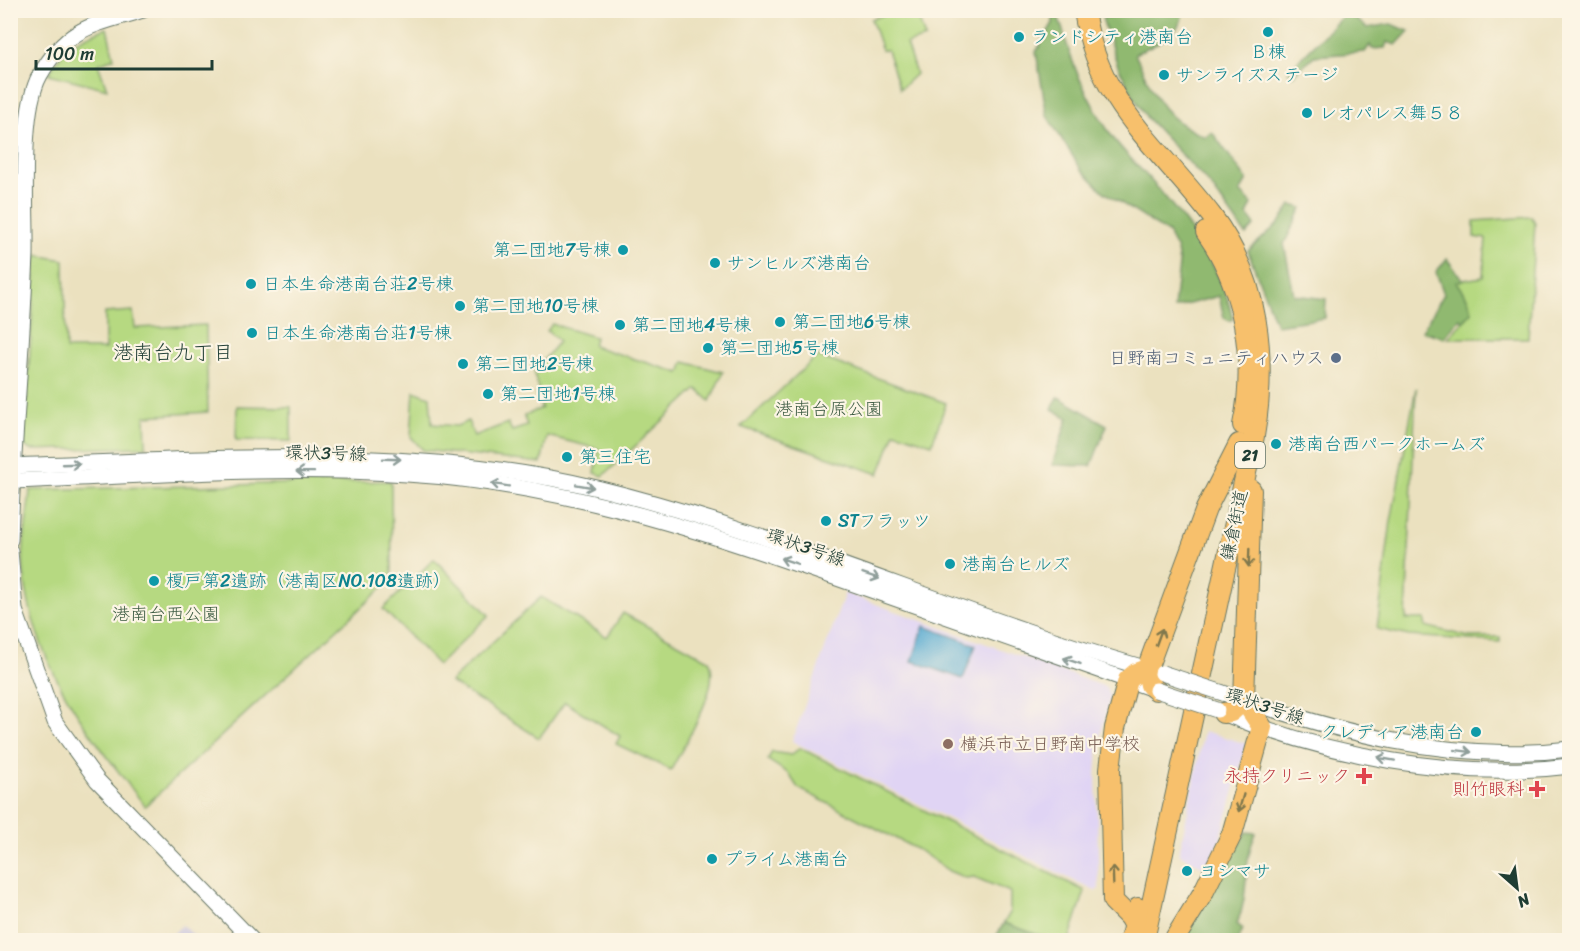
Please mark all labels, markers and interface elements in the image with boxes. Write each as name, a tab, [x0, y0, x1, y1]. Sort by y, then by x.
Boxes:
place label: ランドシティ港南台	[1031, 21, 1193, 53]
marker: Ｂ棟	[1261, 25, 1275, 39]
marker: ランドシティ港南台	[1012, 30, 1026, 44]
scale bar	[36, 33, 212, 71]
place label: Ｂ棟	[1250, 36, 1286, 68]
text: 100 m	[45, 38, 94, 70]
place label: サンライズステージ	[1176, 59, 1338, 91]
marker: サンライズステージ	[1157, 68, 1171, 82]
place label: レオパレス舞５８	[1319, 97, 1463, 129]
marker: レオパレス舞５８	[1300, 106, 1314, 120]
place label: 第二団地7号棟	[493, 234, 611, 266]
marker: 第二団地7号棟	[616, 243, 630, 257]
place label: サンヒルズ港南台	[727, 247, 871, 279]
marker: サンヒルズ港南台	[708, 256, 722, 270]
place label: 日本生命港南台荘2号棟	[263, 268, 453, 300]
marker: 日本生命港南台荘2号棟	[244, 277, 258, 291]
place label: 第二団地10号棟	[472, 290, 599, 322]
marker: 第二団地10号棟	[453, 299, 467, 313]
place label: 第二団地6号棟	[792, 306, 910, 338]
place label: 第二団地4号棟	[632, 309, 751, 341]
marker: 第二団地6号棟	[773, 315, 787, 329]
place label: 日本生命港南台荘1号棟	[264, 317, 452, 349]
marker: 第二団地4号棟	[613, 318, 627, 332]
marker: 日本生命港南台荘1号棟	[245, 326, 259, 340]
place label: 第二団地5号棟	[720, 332, 839, 364]
district label: 港南台九丁目	[113, 335, 233, 370]
marker: 第二団地5号棟	[701, 341, 715, 355]
place label: 日野南コミュニティハウス	[1109, 342, 1324, 374]
place label: 第二団地2号棟	[475, 348, 593, 380]
marker: 日野南コミュニティハウス	[1329, 351, 1343, 365]
marker: 第二団地2号棟	[456, 357, 470, 371]
place label: 第二団地1号棟	[500, 378, 616, 410]
marker: 第二団地1号棟	[481, 387, 495, 401]
park label: 港南台原公園	[775, 393, 883, 425]
place label: 港南台西パークホームズ	[1288, 428, 1485, 460]
street label: 環状3号線	[285, 436, 367, 470]
marker: 港南台西パークホームズ	[1269, 437, 1283, 451]
place label: 第三住宅	[579, 441, 651, 473]
road number: 21	[1235, 442, 1265, 468]
marker: 第三住宅	[560, 450, 574, 464]
one-way arrow	[381, 454, 401, 465]
one-way arrow	[61, 458, 81, 470]
one-way arrow	[296, 466, 316, 478]
one-way arrow	[490, 480, 510, 491]
one-way arrow	[575, 481, 594, 492]
street label: 鎌倉街道	[1211, 486, 1257, 564]
place label: STフラッツ	[838, 505, 931, 537]
marker: STフラッツ	[819, 514, 833, 528]
street label: 環状3号線	[762, 519, 850, 575]
one-way arrow	[1243, 547, 1255, 567]
place label: 港南台ヒルズ	[962, 548, 1070, 580]
one-way arrow	[780, 555, 799, 566]
marker: 港南台ヒルズ	[943, 557, 957, 571]
place label: 榎戸第2遺跡（港南区NO.108遺跡）	[166, 565, 451, 597]
one-way arrow	[861, 571, 880, 582]
marker: 榎戸第2遺跡（港南区NO.108遺跡）	[147, 574, 161, 588]
park label: 港南台西公園	[112, 598, 220, 630]
one-way arrow	[1154, 628, 1165, 647]
one-way arrow	[1063, 654, 1082, 665]
street label: 環状3号線	[1221, 678, 1309, 734]
place label: クレディア港南台	[1320, 716, 1464, 748]
marker: クレディア港南台	[1469, 725, 1483, 739]
place label: 横浜市立日野南中学校	[960, 728, 1140, 760]
marker: 横浜市立日野南中学校	[941, 737, 955, 751]
one-way arrow	[1453, 745, 1473, 756]
one-way arrow	[1376, 753, 1396, 764]
place label: 永持クリニック	[1224, 760, 1350, 792]
marker: 永持クリニック	[1355, 767, 1373, 785]
place label: 則竹眼科	[1452, 773, 1524, 805]
marker: 則竹眼科	[1528, 780, 1546, 798]
one-way arrow	[1235, 793, 1246, 812]
place label: プライム港南台	[724, 843, 849, 875]
marker: プライム港南台	[705, 852, 719, 866]
place label: ヨシマサ	[1199, 855, 1271, 887]
north arrow	[1487, 858, 1547, 918]
marker: ヨシマサ	[1180, 864, 1194, 878]
one-way arrow	[1107, 866, 1118, 886]
text: N	[1511, 885, 1536, 917]

